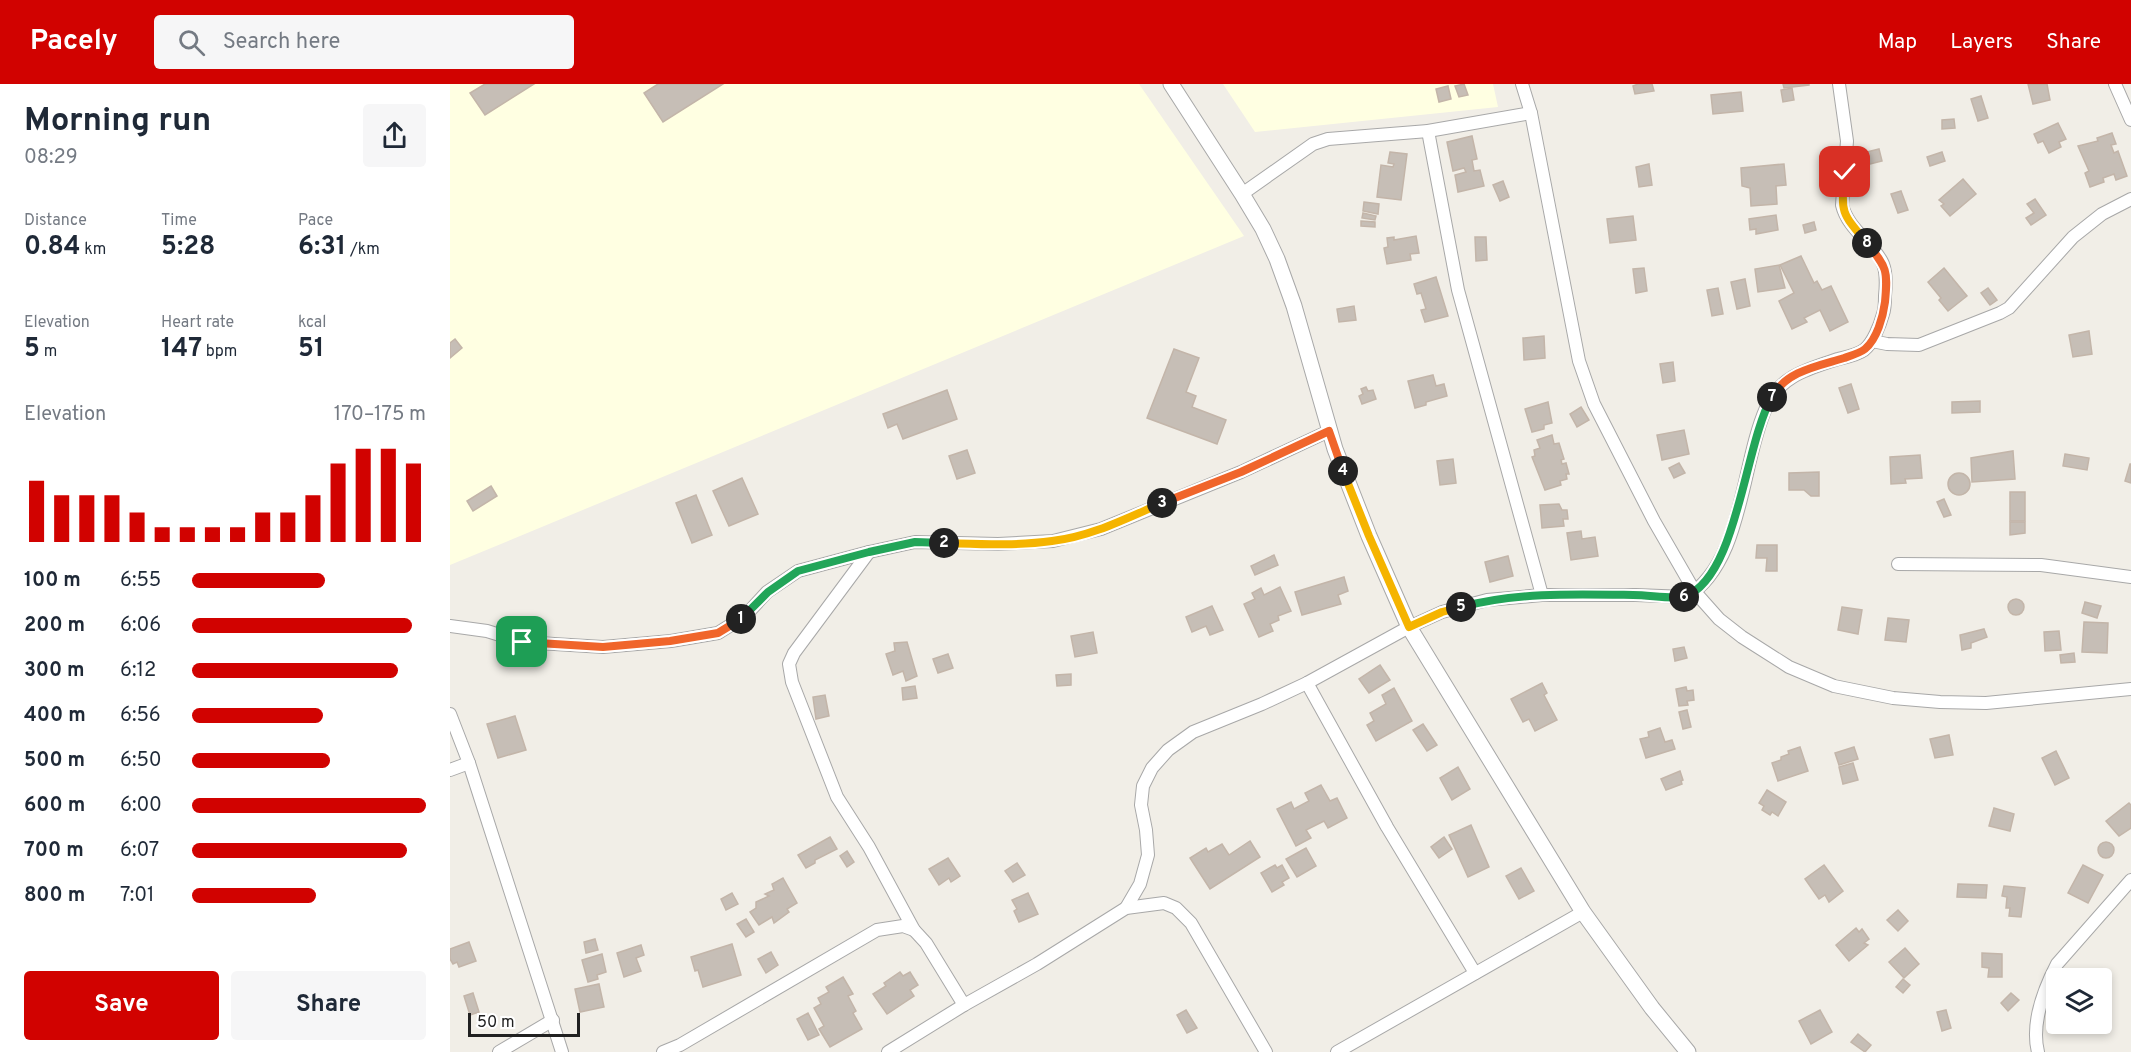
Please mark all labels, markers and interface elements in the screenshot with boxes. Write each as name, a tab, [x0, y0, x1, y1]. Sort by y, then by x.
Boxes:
search box	[154, 15, 574, 69]
text: Pacely	[30, 24, 118, 60]
icon: search	[175, 26, 208, 59]
text: Search here	[223, 29, 340, 56]
text: Map	[1878, 29, 1917, 56]
text: Layers	[1950, 29, 2013, 56]
text: Share	[2046, 29, 2101, 56]
text: Morning run	[24, 101, 211, 143]
button: share	[363, 104, 426, 167]
text: 08:29	[24, 145, 78, 171]
pin	[1819, 146, 1870, 197]
icon: check	[1828, 155, 1861, 188]
text: Distance	[24, 211, 87, 231]
text: Time	[161, 211, 197, 231]
text: Pace	[298, 211, 333, 231]
pin: 8	[1852, 228, 1882, 258]
text: 0.84	[24, 231, 80, 264]
text: 5:28	[161, 231, 215, 264]
text: 6:31	[298, 231, 346, 264]
text: 8	[1862, 233, 1872, 253]
text: km	[80, 240, 106, 260]
text: /km	[346, 240, 380, 260]
text: Elevation	[24, 313, 90, 333]
text: Heart rate	[161, 313, 234, 333]
text: kcal	[298, 313, 326, 333]
text: 5	[24, 333, 40, 366]
text: 147	[161, 333, 202, 366]
text: 51	[298, 333, 324, 366]
text: m	[40, 342, 57, 362]
text: bpm	[202, 342, 237, 362]
pin: 7	[1757, 382, 1787, 412]
text: 7	[1768, 387, 1776, 407]
text: Elevation	[24, 402, 106, 428]
text: 170–175 m	[334, 402, 426, 428]
pin: 4	[1328, 456, 1358, 486]
text: 4	[1338, 461, 1348, 481]
pin: 3	[1147, 488, 1177, 518]
text: 3	[1157, 493, 1167, 513]
pin: 2	[929, 528, 959, 558]
text: 2	[939, 533, 949, 553]
text: 100 m	[24, 568, 81, 594]
text: 6:55	[120, 568, 161, 594]
pin: 6	[1669, 582, 1699, 612]
text: 6	[1679, 587, 1689, 607]
pin: 5	[1446, 592, 1476, 622]
text: 5	[1456, 597, 1466, 617]
pin: 1	[726, 604, 756, 634]
text: 1	[738, 609, 744, 629]
text: 200 m	[24, 613, 85, 639]
text: 6:06	[120, 613, 161, 639]
pin	[496, 616, 547, 667]
icon: arrive	[505, 625, 538, 658]
text: 300 m	[24, 658, 85, 684]
text: 6:12	[120, 658, 156, 684]
text: 400 m	[24, 703, 86, 729]
text: 6:56	[120, 703, 161, 729]
text: 500 m	[24, 748, 85, 774]
text: 6:50	[120, 748, 162, 774]
text: 600 m	[24, 793, 85, 819]
text: 6:00	[120, 793, 162, 819]
text: 700 m	[24, 838, 84, 864]
text: 6:07	[120, 838, 159, 864]
text: 800 m	[24, 883, 85, 909]
text: 7:01	[120, 883, 154, 909]
map controls	[2046, 968, 2112, 1034]
button: layers	[2046, 968, 2112, 1034]
button: Save	[24, 971, 219, 1040]
button: Share	[231, 971, 426, 1040]
scale bar	[468, 1010, 580, 1038]
text: 50 m	[477, 1013, 515, 1033]

